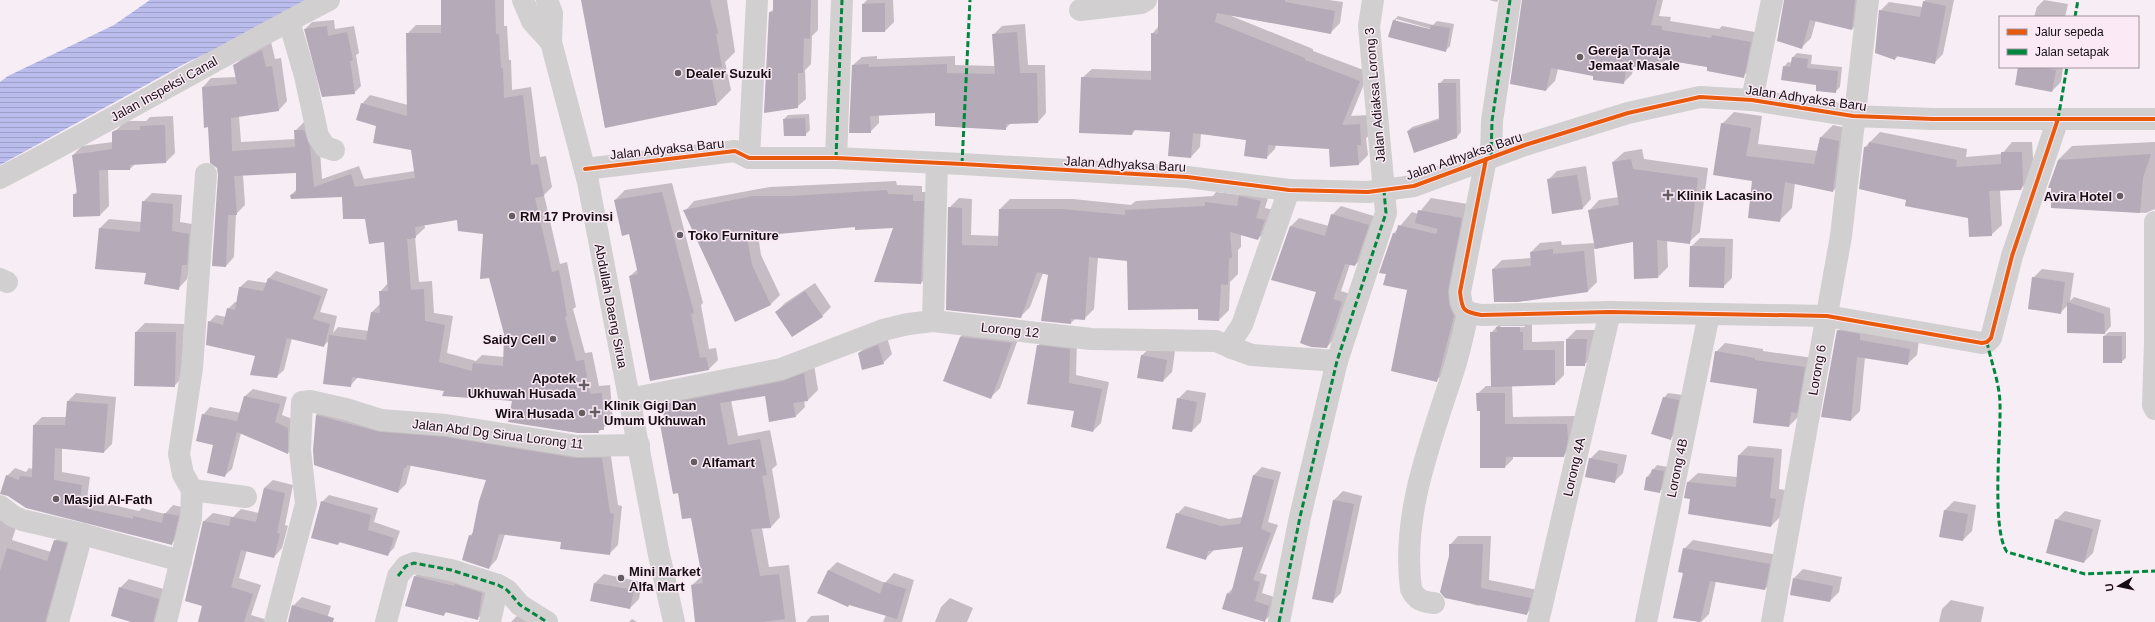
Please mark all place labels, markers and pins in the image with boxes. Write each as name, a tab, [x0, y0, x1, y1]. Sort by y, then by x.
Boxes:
place label: Gereja Toraja Jemaat Masale	[1588, 43, 1680, 73]
marker: Gereja Toraja Jemaat Masale	[1575, 52, 1585, 62]
place label: Dealer Suzuki	[686, 66, 771, 81]
marker: Dealer Suzuki	[673, 68, 683, 78]
place label: Klinik Lacasino	[1677, 188, 1772, 203]
marker: Klinik Lacasino	[1662, 189, 1674, 201]
place label: Avira Hotel	[2044, 189, 2112, 204]
marker: Avira Hotel	[2115, 191, 2125, 201]
place label: RM 17 Provinsi	[520, 209, 613, 224]
marker: RM 17 Provinsi	[507, 211, 517, 221]
place label: Toko Furniture	[688, 228, 779, 243]
marker: Toko Furniture	[675, 230, 685, 240]
place label: Saidy Cell	[483, 332, 545, 347]
marker: Saidy Cell	[548, 334, 558, 344]
place label: Apotek Ukhuwah Husada	[468, 371, 577, 401]
marker: Apotek Ukhuwah Husada	[579, 380, 589, 390]
place label: Klinik Gigi Dan Umum Ukhuwah	[604, 398, 706, 428]
place label: Wira Husada	[495, 406, 575, 421]
marker: Klinik Gigi Dan Umum Ukhuwah	[589, 406, 601, 418]
marker: Wira Husada	[577, 408, 587, 418]
place label: Alfamart	[702, 455, 755, 470]
marker: Alfamart	[689, 457, 699, 467]
place label: Masjid Al-Fath	[64, 492, 152, 507]
marker: Masjid Al-Fath	[51, 494, 61, 504]
place label: Mini Market Alfa Mart	[629, 564, 701, 594]
marker: Mini Market Alfa Mart	[616, 573, 626, 583]

